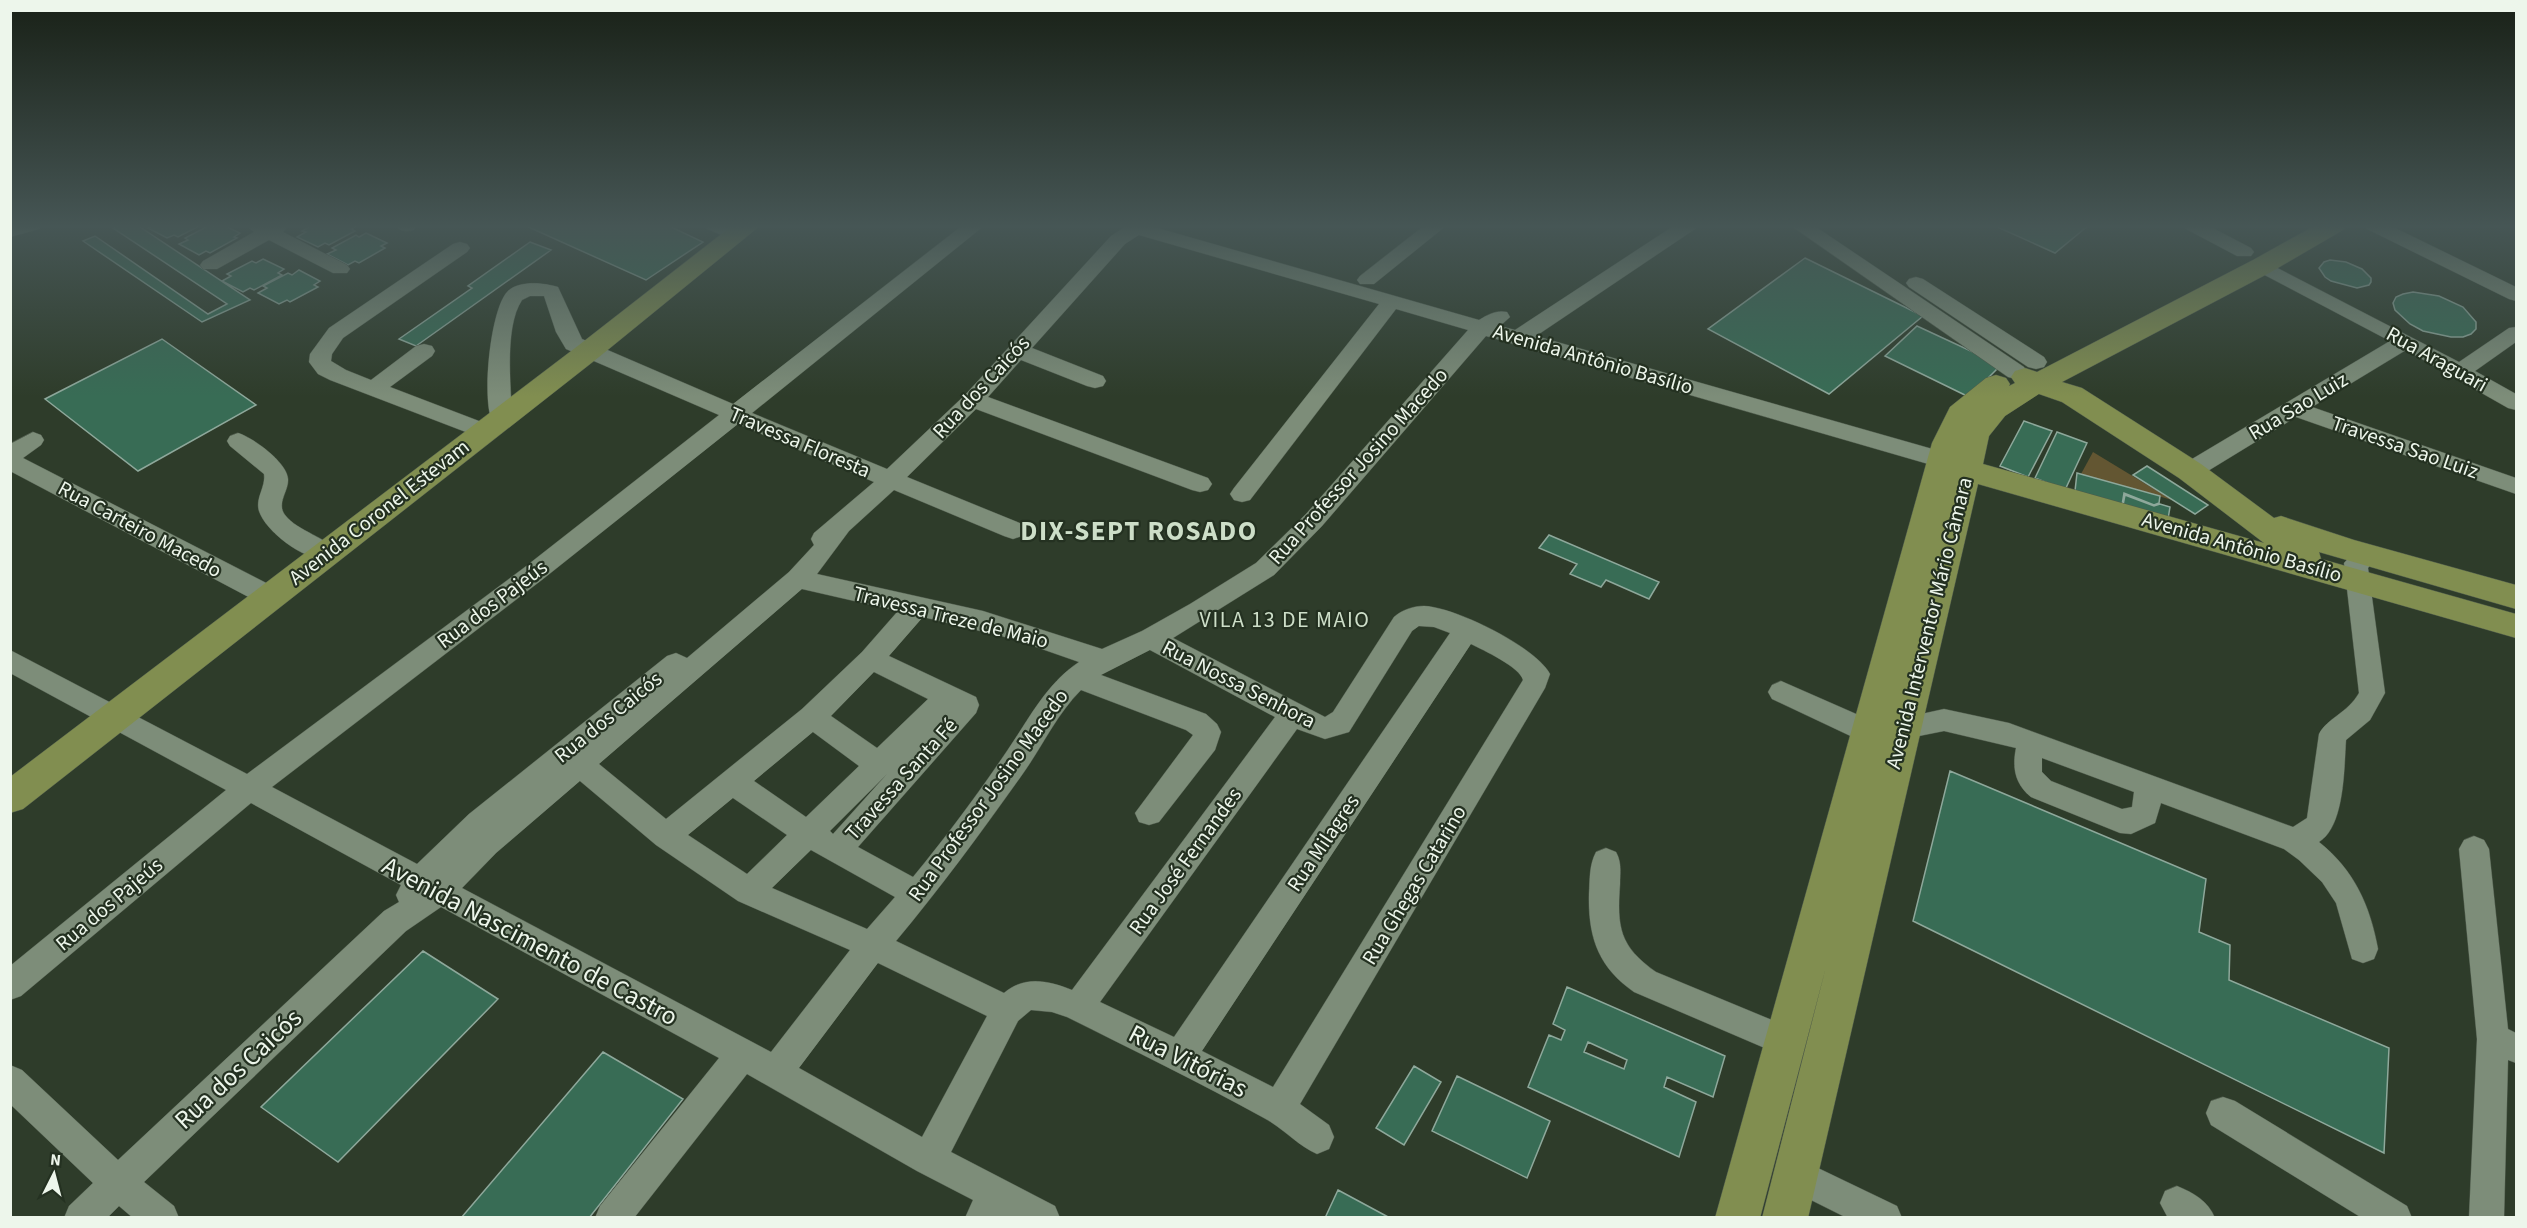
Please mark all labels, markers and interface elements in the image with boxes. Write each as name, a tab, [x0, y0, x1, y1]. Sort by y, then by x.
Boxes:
street label: Avenida Antônio Basílio	[1490, 316, 1696, 402]
street label: Rua Araguari	[2381, 319, 2493, 399]
street label: Rua dos Caicós	[925, 329, 1037, 445]
street label: Rua Professor Josino Macedo	[1261, 361, 1455, 571]
street label: Rua Sao Luiz	[2243, 365, 2353, 447]
street label: Travessa Floresta	[725, 399, 875, 485]
street label: Travessa Sao Luiz	[2328, 408, 2482, 486]
street label: Avenida Coronel Estevam	[282, 432, 476, 592]
street label: Rua Carteiro Macedo	[53, 473, 227, 585]
street label: Avenida Interventor Mário Câmara	[1878, 474, 1980, 772]
street label: Avenida Antônio Basílio	[2139, 504, 2345, 590]
district label: DIX-SEPT ROSADO	[1020, 512, 1258, 551]
street label: Rua dos Pajeús	[430, 552, 554, 656]
street label: Travessa Treze de Maio	[850, 578, 1052, 656]
district label: VILA 13 DE MAIO	[1200, 604, 1370, 636]
street label: Rua Nossa Senhora	[1157, 632, 1321, 736]
street label: Rua dos Caicós	[548, 664, 669, 770]
street label: Rua Professor Josino Macedo	[901, 683, 1075, 907]
street label: Travessa Santa Fé	[838, 711, 964, 847]
street label: Rua José Fernandes	[1121, 781, 1249, 941]
street label: Rua Milagres	[1279, 788, 1367, 898]
street label: Rua Ghegas Catarino	[1354, 800, 1474, 970]
street label: Avenida Nascimento de Castro	[376, 847, 684, 1035]
street label: Rua dos Pajeús	[49, 850, 169, 958]
street label: Rua dos Caicós	[166, 1000, 310, 1138]
street label: Rua Vitórias	[1122, 1015, 1254, 1107]
north arrow	[24, 1144, 84, 1204]
text: N	[49, 1149, 62, 1172]

